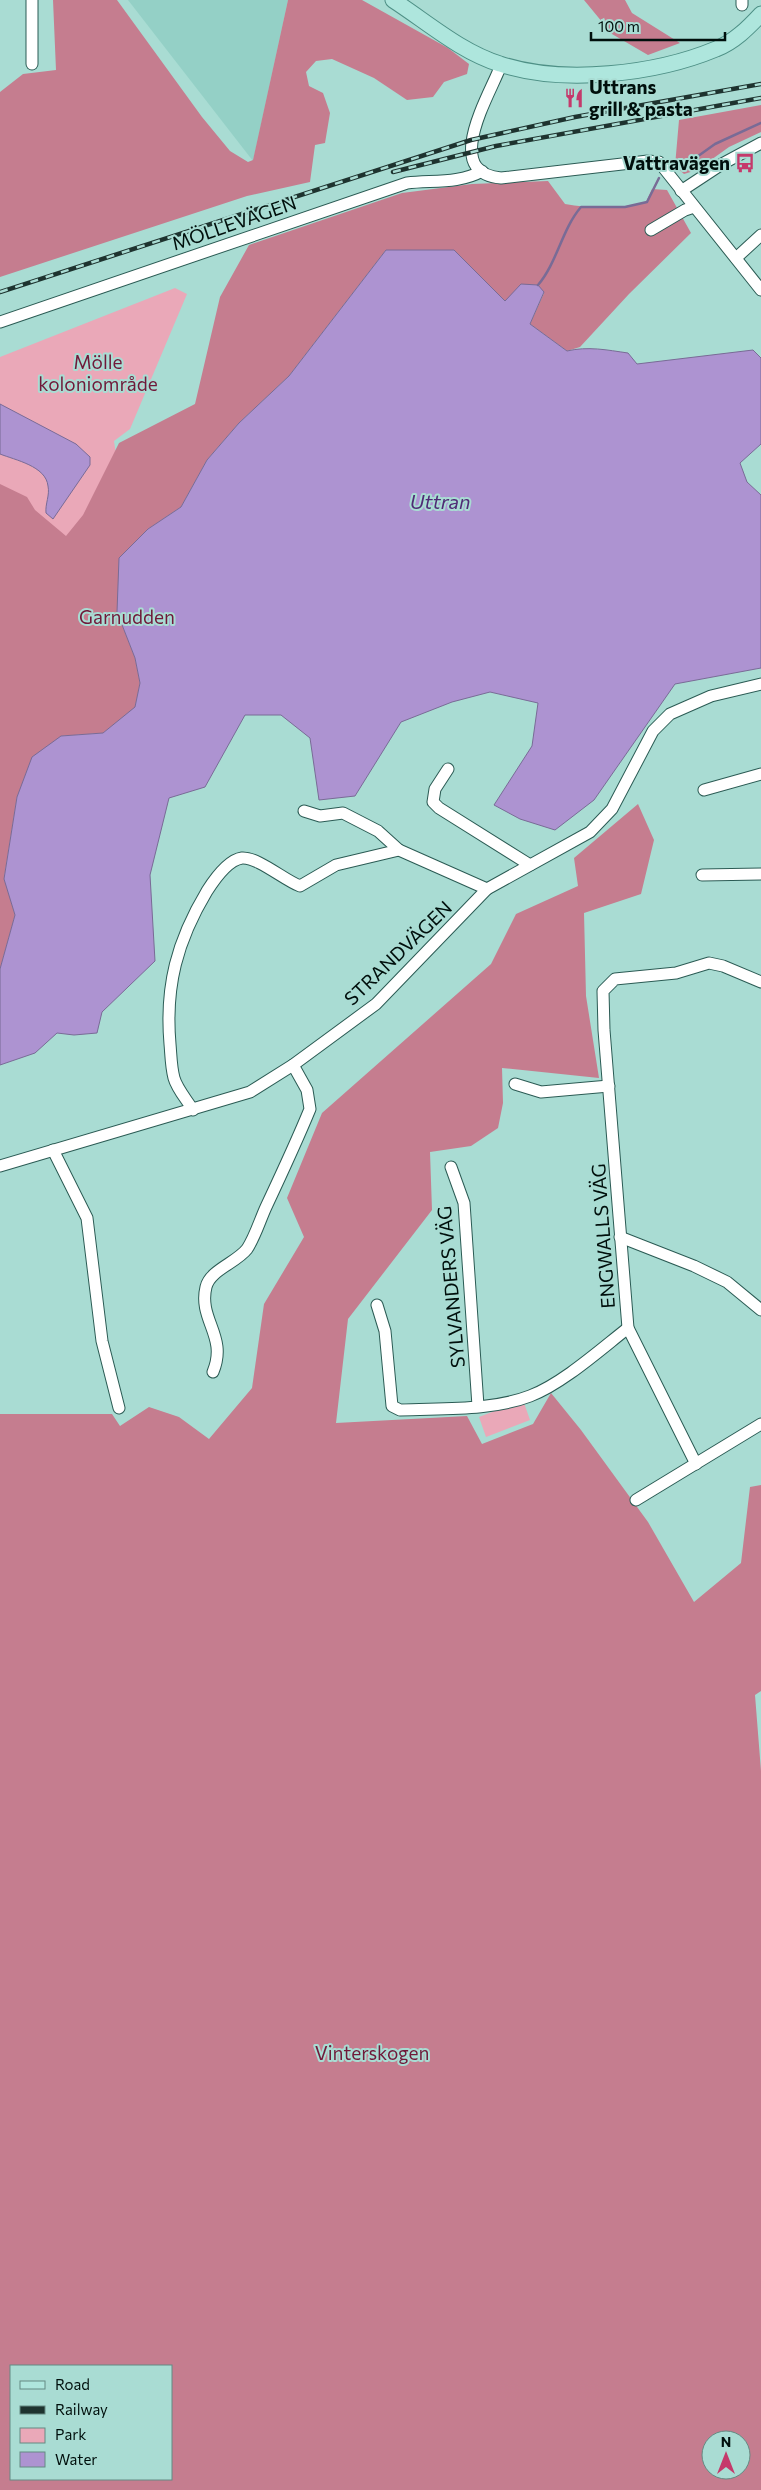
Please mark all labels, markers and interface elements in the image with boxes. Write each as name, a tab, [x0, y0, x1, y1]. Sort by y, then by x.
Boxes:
scale bar	[591, 10, 725, 42]
text: 100 m	[598, 17, 640, 35]
place label: Uttrans grill & pasta	[589, 75, 693, 120]
restaurant icon: Uttrans grill & pasta	[563, 87, 585, 109]
place label: Vattravägen	[623, 151, 730, 174]
bus stop icon: Vattravägen	[734, 152, 756, 174]
street label: MÖLLEVÄGEN	[169, 190, 299, 255]
park label: Mölle koloniområde	[38, 350, 158, 395]
water label: Uttran	[410, 489, 470, 513]
park label: Garnudden	[79, 605, 175, 628]
street label: STRANDVÄGEN	[339, 896, 456, 1010]
street label: ENGWALLS VÄG	[586, 1163, 619, 1309]
street label: SYLVANDERS VÄG	[432, 1205, 469, 1369]
park label: Vinterskogen	[315, 2041, 429, 2064]
legend	[10, 2365, 172, 2480]
text: Road	[55, 2375, 90, 2393]
text: Railway	[55, 2400, 108, 2418]
text: Park	[55, 2425, 86, 2443]
north arrow	[701, 2430, 751, 2480]
text: N	[721, 2433, 731, 2450]
text: Water	[55, 2450, 97, 2468]

